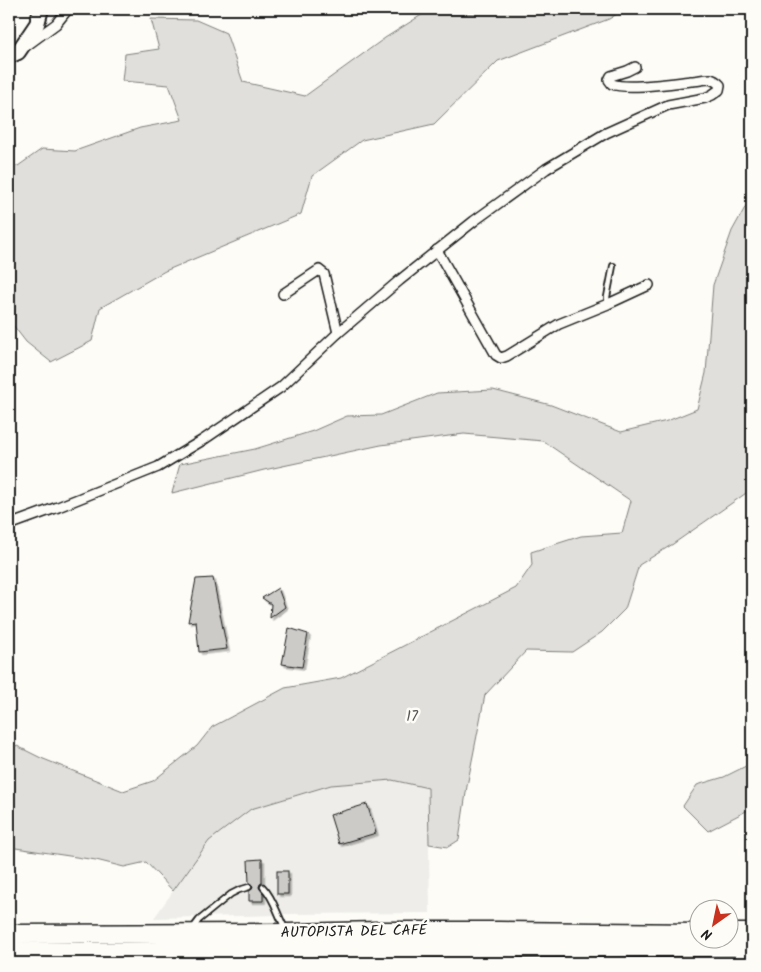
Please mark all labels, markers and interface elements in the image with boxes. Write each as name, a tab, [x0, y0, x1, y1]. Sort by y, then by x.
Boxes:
park label: 17	[406, 705, 419, 729]
north arrow	[688, 900, 738, 950]
street label: AUTOPISTA DEL CAFÉ	[280, 919, 429, 945]
text: N	[698, 922, 717, 946]

